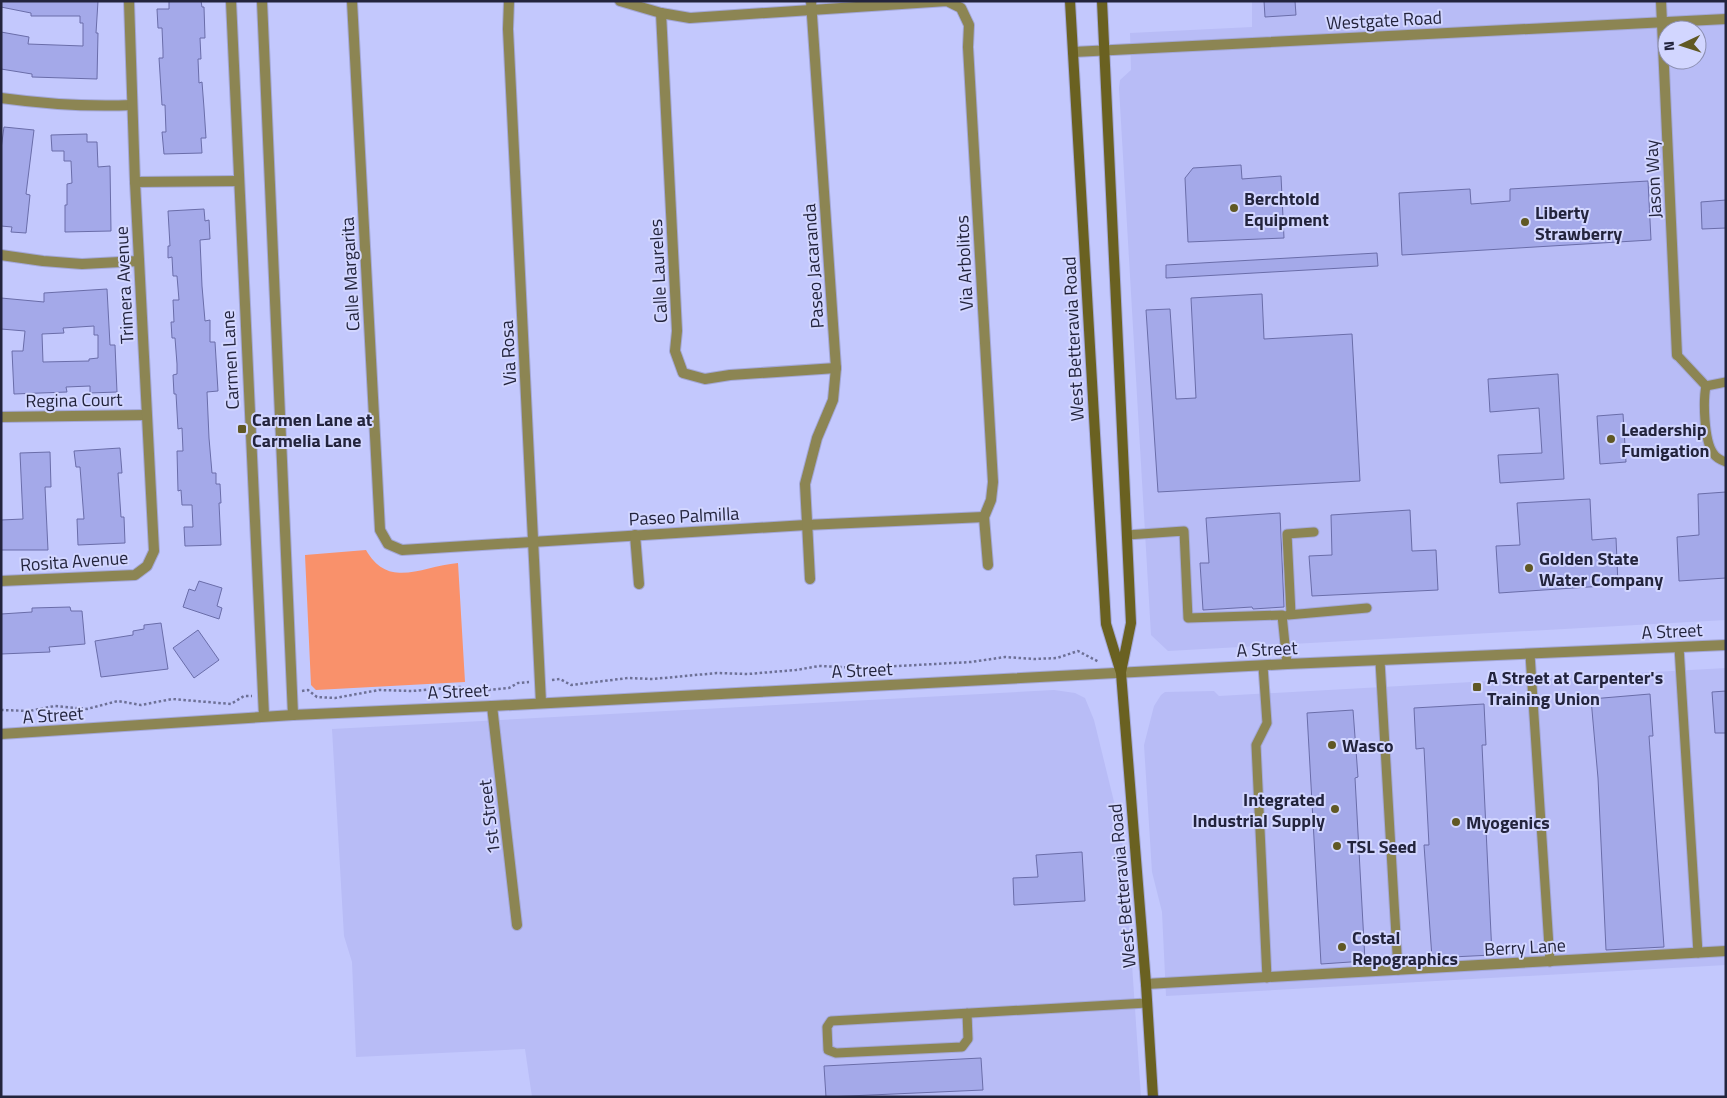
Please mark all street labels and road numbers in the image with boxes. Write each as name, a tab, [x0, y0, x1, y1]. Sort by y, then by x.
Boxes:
street label: Westgate Road	[1325, 3, 1443, 37]
street label: Jason Way	[1637, 139, 1669, 219]
street label: Paseo Jacaranda	[795, 203, 831, 329]
street label: Via Arbolitos	[948, 215, 980, 311]
street label: Calle Margarita	[334, 216, 366, 332]
street label: Calle Laureles	[642, 218, 674, 324]
street label: Trimera Avenue	[107, 225, 141, 345]
street label: West Betteravia Road	[1055, 256, 1091, 422]
street label: Carmen Lane	[214, 310, 246, 410]
street label: Via Rosa	[493, 320, 523, 386]
street label: Regina Court	[25, 386, 123, 414]
street label: Paseo Palmilla	[628, 500, 740, 532]
street label: Rosita Avenue	[19, 544, 129, 578]
street label: A Street	[1641, 616, 1704, 646]
street label: A Street	[1236, 634, 1299, 664]
street label: A Street	[831, 655, 894, 685]
street label: A Street	[427, 676, 490, 706]
street label: A Street	[22, 699, 85, 731]
street label: 1st Street	[471, 777, 507, 856]
street label: West Betteravia Road	[1101, 803, 1143, 969]
street label: Berry Lane	[1484, 931, 1566, 963]

